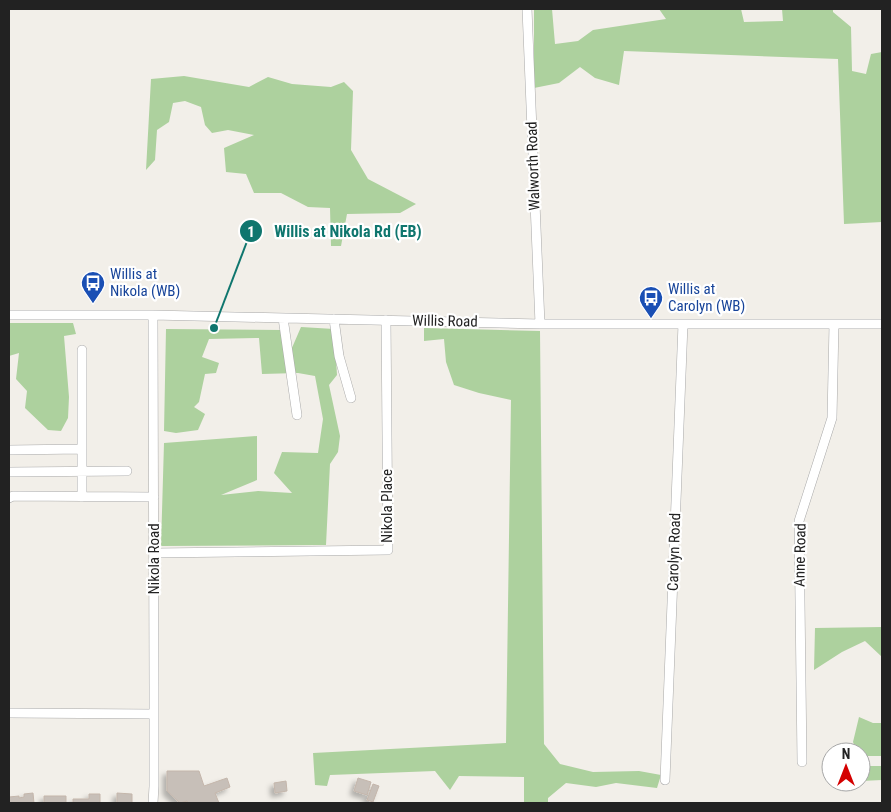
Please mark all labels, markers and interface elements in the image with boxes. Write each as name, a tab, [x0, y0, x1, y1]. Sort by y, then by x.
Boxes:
street label: Walworth Road	[522, 121, 544, 211]
callout: Willis at Nikola Rd (EB)	[239, 216, 432, 247]
text: Willis at Nikola Rd (EB)	[274, 222, 422, 241]
text: 1	[247, 223, 255, 241]
place label: Willis at Nikola (WB)	[110, 265, 180, 300]
bus stop icon: Willis at Nikola (WB)	[80, 270, 106, 304]
place label: Willis at Carolyn (WB)	[668, 280, 745, 315]
bus stop icon: Willis at Carolyn (WB)	[638, 285, 664, 319]
street label: Willis Road	[412, 311, 478, 331]
street label: Nikola Place	[378, 469, 396, 543]
street label: Carolyn Road	[664, 513, 684, 591]
street label: Nikola Road	[145, 523, 163, 595]
street label: Anne Road	[790, 523, 810, 587]
north arrow	[821, 742, 871, 792]
text: N	[842, 746, 850, 762]

